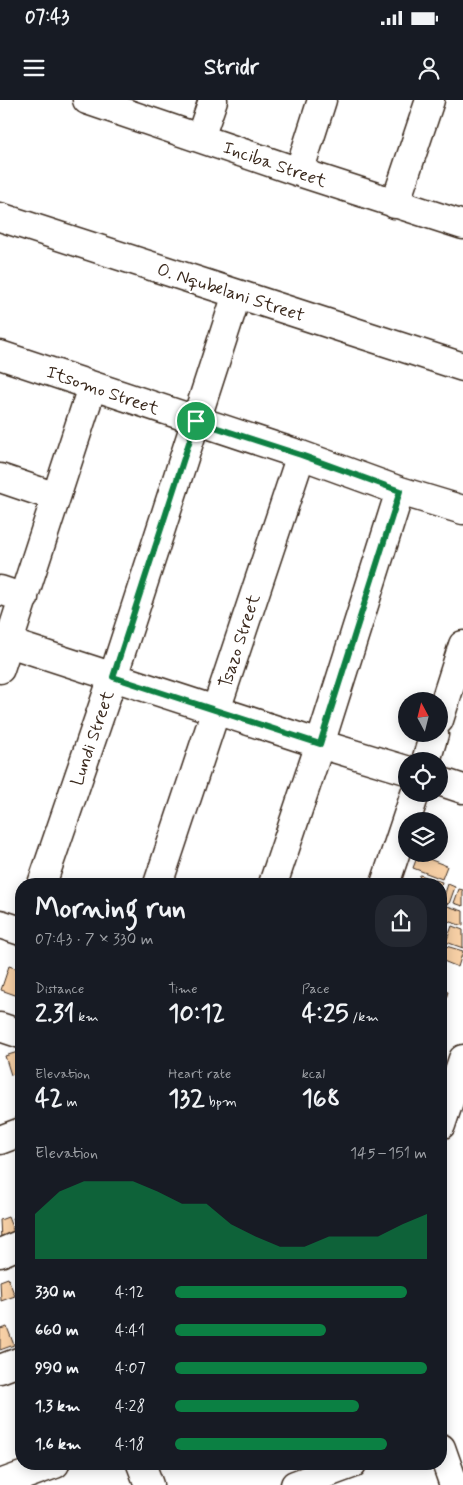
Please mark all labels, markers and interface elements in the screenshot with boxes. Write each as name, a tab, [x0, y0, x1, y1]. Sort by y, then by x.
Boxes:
text: 07:43	[25, 5, 69, 30]
icon: menu	[20, 54, 48, 82]
text: Stridr	[204, 54, 259, 82]
icon: person	[415, 54, 443, 82]
street label: Inciba Street	[220, 136, 330, 194]
street label: O. Nqubelani Street	[154, 258, 308, 328]
street label: Itsomo Street	[43, 360, 162, 422]
pin	[175, 400, 217, 442]
icon: arrive	[182, 407, 210, 435]
street label: Tsazo Street	[213, 591, 267, 691]
street label: Lundi Street	[65, 687, 121, 789]
north arrow	[398, 692, 448, 742]
map controls	[398, 692, 448, 862]
button: locate	[398, 752, 448, 802]
button: layers	[398, 812, 448, 862]
text: Morning run	[35, 891, 186, 928]
button: share	[375, 895, 427, 947]
text: 07:43 · 7 × 330 m	[35, 929, 153, 950]
text: Distance	[35, 980, 84, 998]
text: Time	[168, 980, 198, 998]
text: Pace	[302, 980, 330, 998]
text: 2.31	[35, 998, 75, 1031]
text: 10:12	[168, 998, 225, 1031]
text: 4:25	[302, 998, 348, 1031]
text: km	[75, 1008, 99, 1026]
text: /km	[348, 1008, 379, 1026]
text: Elevation	[35, 1065, 90, 1083]
text: Heart rate	[168, 1065, 231, 1083]
text: kcal	[302, 1065, 325, 1083]
text: 42	[35, 1083, 63, 1116]
text: 132	[168, 1083, 205, 1116]
text: 168	[302, 1083, 340, 1116]
text: m	[63, 1093, 78, 1111]
text: bpm	[205, 1093, 237, 1111]
text: Elevation	[35, 1143, 98, 1164]
text: 145–151 m	[350, 1143, 427, 1164]
text: 330 m	[35, 1282, 76, 1303]
text: 4:12	[115, 1282, 144, 1303]
text: 660 m	[35, 1320, 79, 1341]
text: 4:41	[115, 1320, 145, 1341]
text: 990 m	[35, 1358, 79, 1379]
text: 4:07	[115, 1358, 146, 1379]
text: 1.3 km	[35, 1396, 80, 1417]
text: 4:28	[115, 1396, 145, 1417]
text: 1.6 km	[35, 1434, 81, 1455]
text: 4:18	[115, 1434, 145, 1455]

